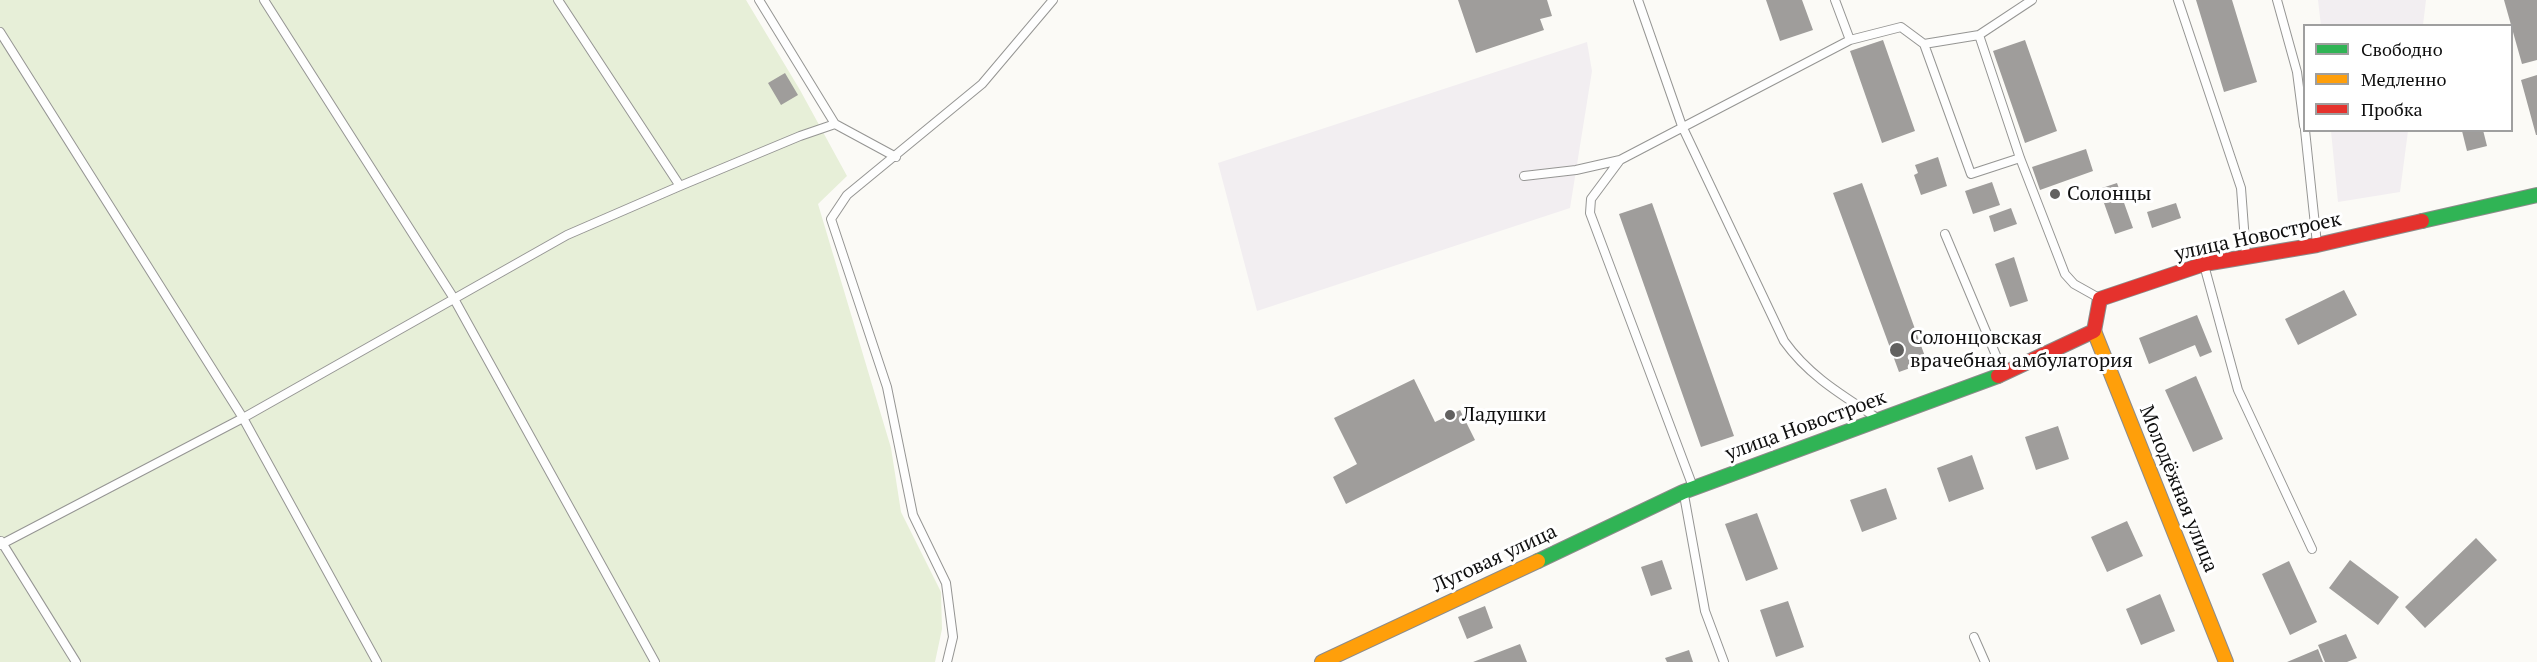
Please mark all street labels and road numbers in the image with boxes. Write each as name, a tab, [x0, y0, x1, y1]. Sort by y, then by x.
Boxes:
street label: улица Новостроек	[2173, 208, 2343, 266]
street label: улица Новостроек	[1722, 386, 1890, 466]
street label: Молодёжная улица	[2134, 402, 2222, 576]
street label: Луговая улица	[1429, 520, 1561, 598]

